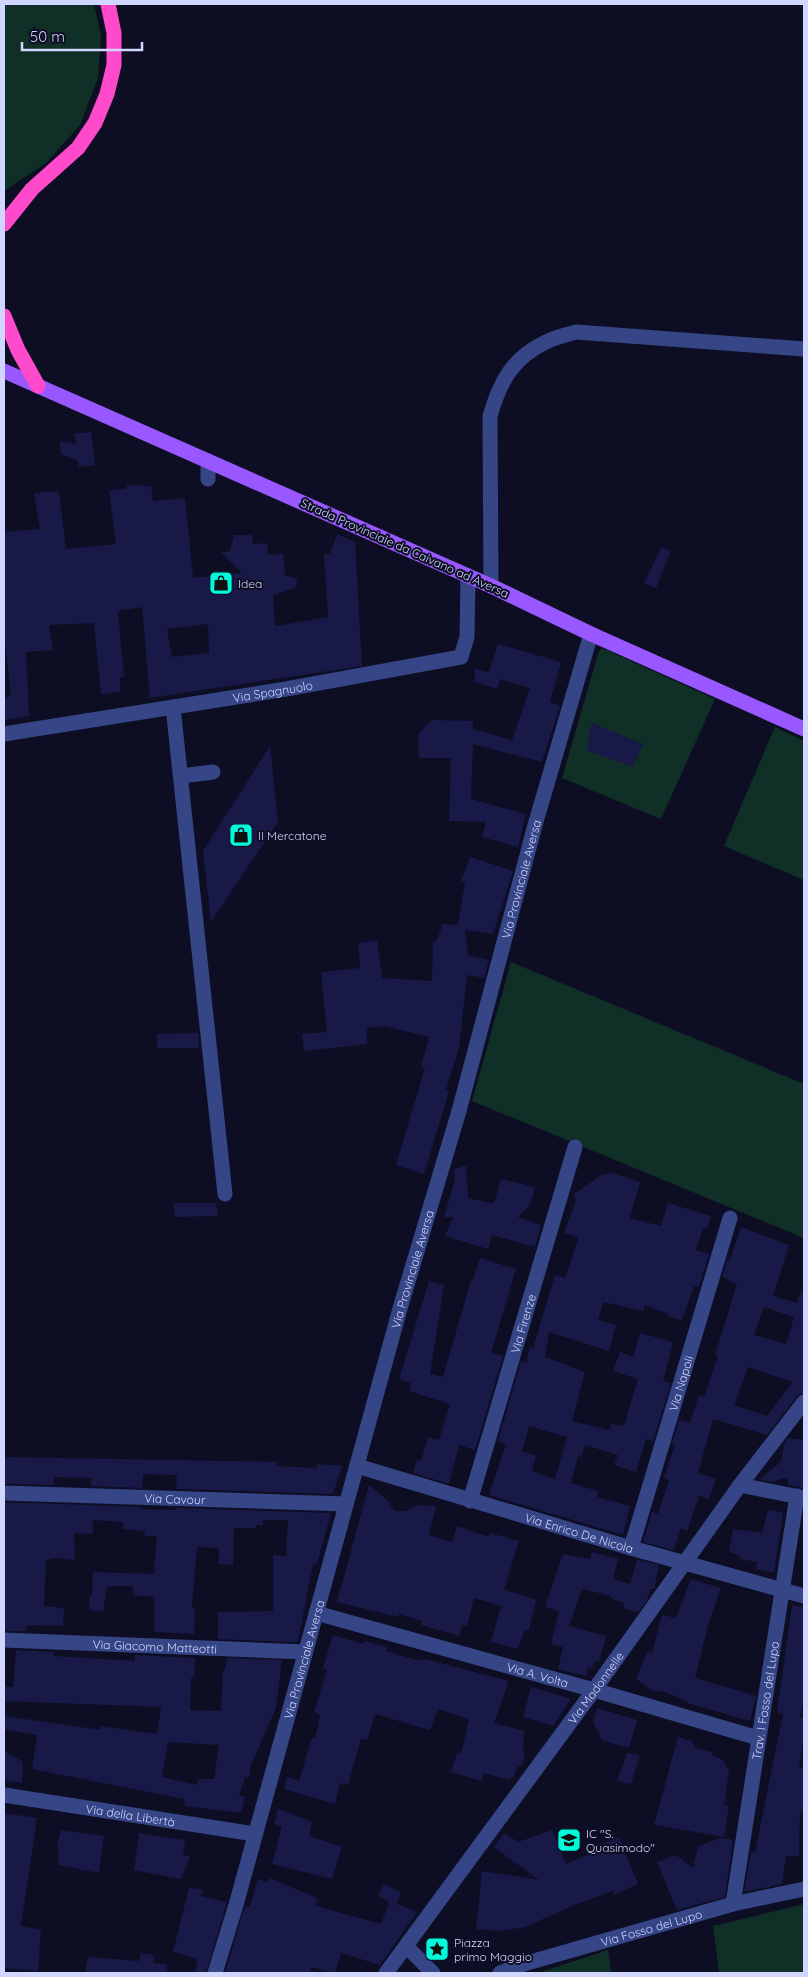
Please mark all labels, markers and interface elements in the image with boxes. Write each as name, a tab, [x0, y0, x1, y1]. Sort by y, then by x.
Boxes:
scale bar	[22, 20, 142, 52]
text: 50 m	[30, 27, 65, 46]
street label: Strada Provinciale da Caivano ad Aversa	[299, 495, 511, 601]
shop icon: Idea	[208, 570, 234, 596]
place label: Idea	[238, 576, 262, 591]
street label: Via Spagnuolo	[232, 677, 314, 705]
street label: Via Provinciale Aversa	[498, 818, 544, 940]
shop icon: Il Mercatone	[228, 822, 254, 848]
place label: Il Mercatone	[258, 828, 327, 843]
street label: Via Provinciale Aversa	[387, 1208, 437, 1330]
street label: Via Firenze	[507, 1292, 539, 1355]
street label: Via Napoli	[665, 1354, 696, 1413]
street label: Via Cavour	[144, 1490, 206, 1507]
street label: Via Enrico De Nicola	[523, 1509, 635, 1556]
street label: Via Provinciale Aversa	[280, 1598, 327, 1720]
street label: Via Giacomo Matteotti	[92, 1636, 217, 1656]
street label: Trav. I Fosso del Lupo	[748, 1640, 782, 1761]
street label: Via Madonnelle	[564, 1648, 627, 1727]
street label: Via A. Volta	[505, 1659, 570, 1690]
street label: Via della Libertà	[85, 1800, 176, 1829]
place label: IC "S. Quasimodo"	[586, 1826, 655, 1855]
school or university icon: IC "S. Quasimodo"	[556, 1827, 582, 1853]
street label: Via Fosso del Lupo	[599, 1906, 704, 1949]
place label: Piazza primo Maggio	[454, 1935, 532, 1964]
place icon: Piazza primo Maggio	[424, 1936, 450, 1962]

